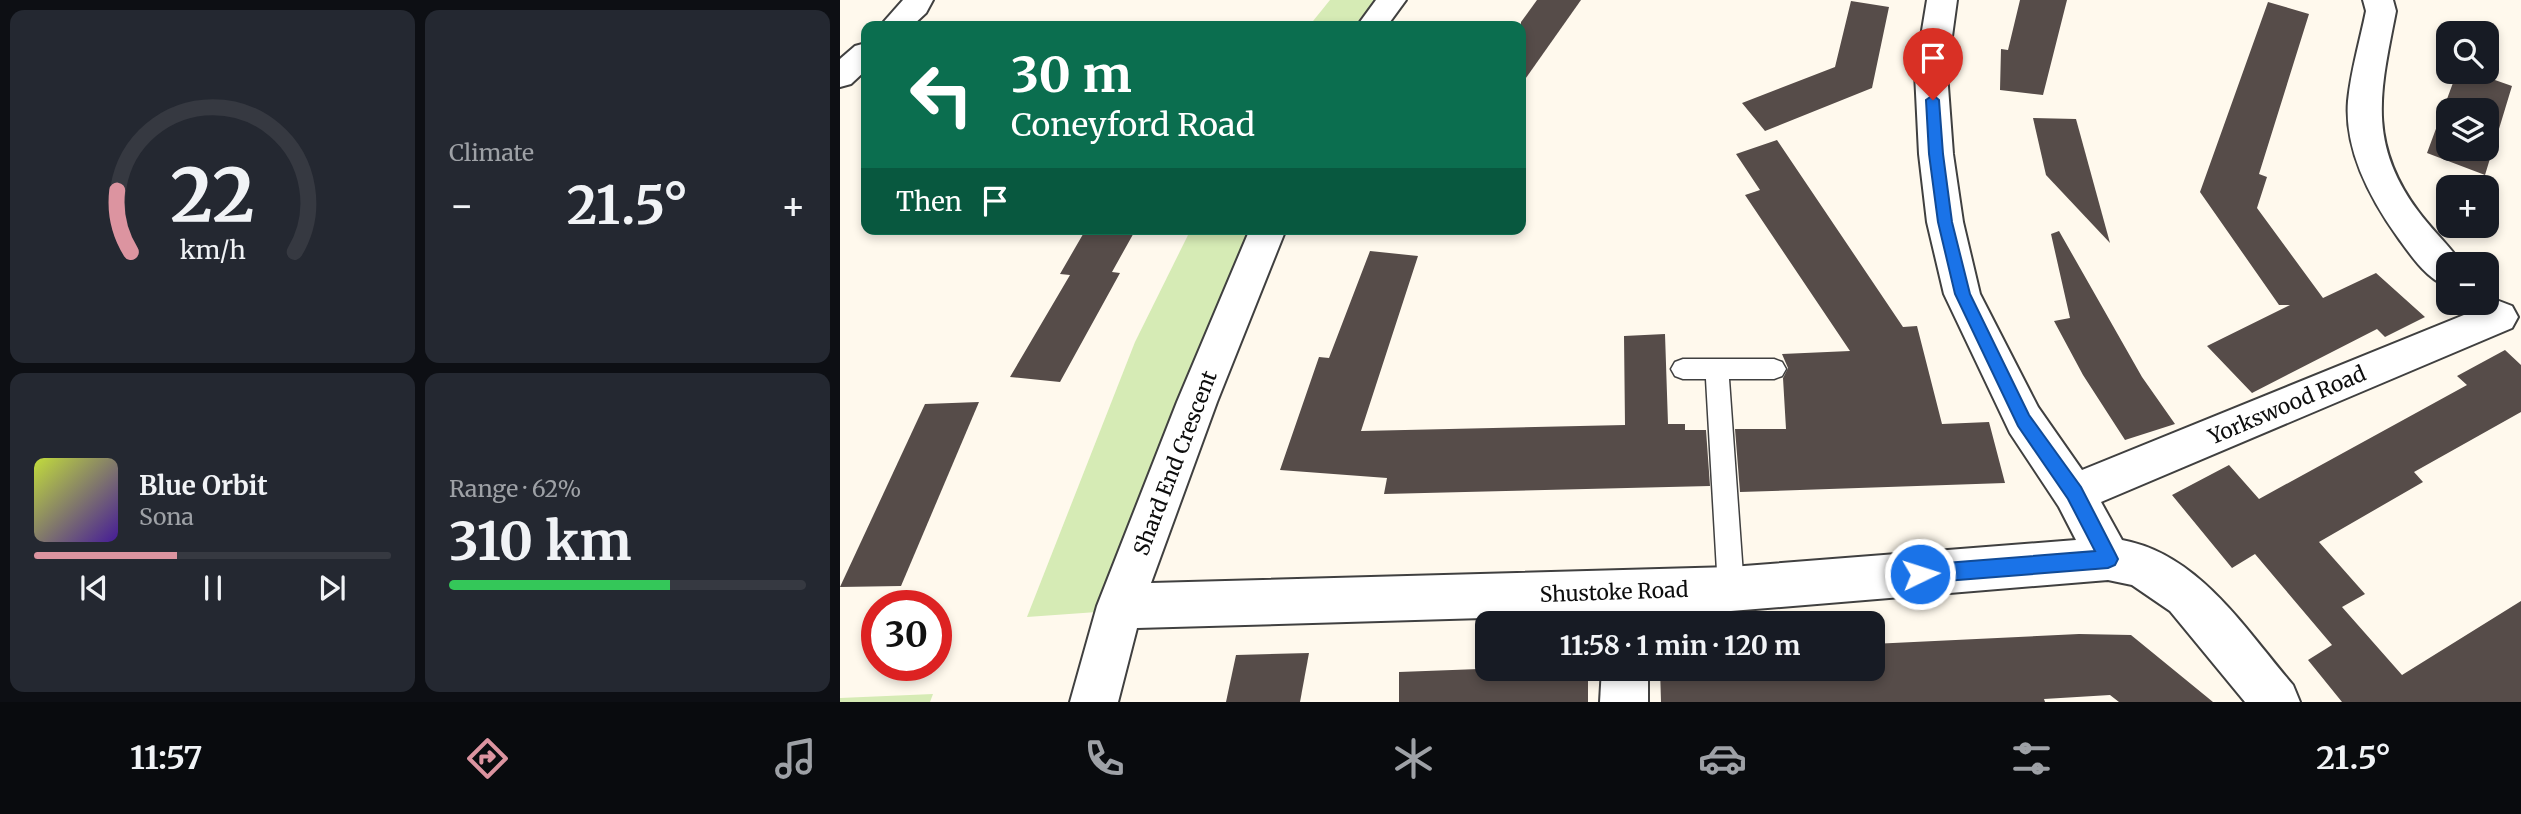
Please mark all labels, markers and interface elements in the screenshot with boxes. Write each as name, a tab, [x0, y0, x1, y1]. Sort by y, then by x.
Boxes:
map controls	[2436, 21, 2499, 315]
button: search	[2436, 21, 2499, 84]
pin	[1903, 28, 1963, 100]
icon: arrive	[1914, 39, 1952, 77]
text: 30 m	[1011, 44, 1132, 105]
icon: left	[896, 49, 987, 140]
button: layers	[2436, 98, 2499, 161]
text: Coneyford Road	[1011, 105, 1255, 145]
text: Climate	[449, 138, 534, 167]
text: 22	[170, 151, 255, 243]
text: 21.5°	[567, 173, 688, 238]
button: +	[2436, 175, 2499, 238]
text: −	[449, 182, 474, 229]
text: +	[781, 182, 806, 229]
icon: arrive	[976, 182, 1014, 220]
text: Then	[896, 185, 962, 218]
text: km/h	[179, 234, 246, 266]
button: −	[2436, 252, 2499, 315]
street label: Yorkswood Road	[2203, 360, 2370, 451]
street label: Shard End Crescent	[1127, 367, 1223, 559]
text: Blue Orbit	[139, 469, 268, 502]
text: Range · 62%	[449, 474, 581, 503]
text: Sona	[139, 502, 194, 531]
text: 310 km	[449, 509, 632, 574]
position arrow	[1883, 537, 1957, 611]
icon: previous	[75, 569, 113, 607]
icon: pause	[194, 569, 232, 607]
icon: next	[313, 569, 351, 607]
street label: Shustoke Road	[1539, 576, 1689, 608]
speed limit sign: 30	[861, 590, 952, 681]
text: 11:58 · 1 min · 120 m	[1560, 629, 1800, 662]
icon: directions	[463, 734, 512, 783]
icon: music	[771, 734, 820, 783]
icon: phone	[1080, 734, 1129, 783]
icon: climate	[1389, 734, 1438, 783]
icon: car	[1698, 734, 1747, 783]
icon: filters	[2007, 734, 2056, 783]
text: 11:57	[130, 738, 203, 778]
text: 21.5°	[2316, 738, 2391, 778]

